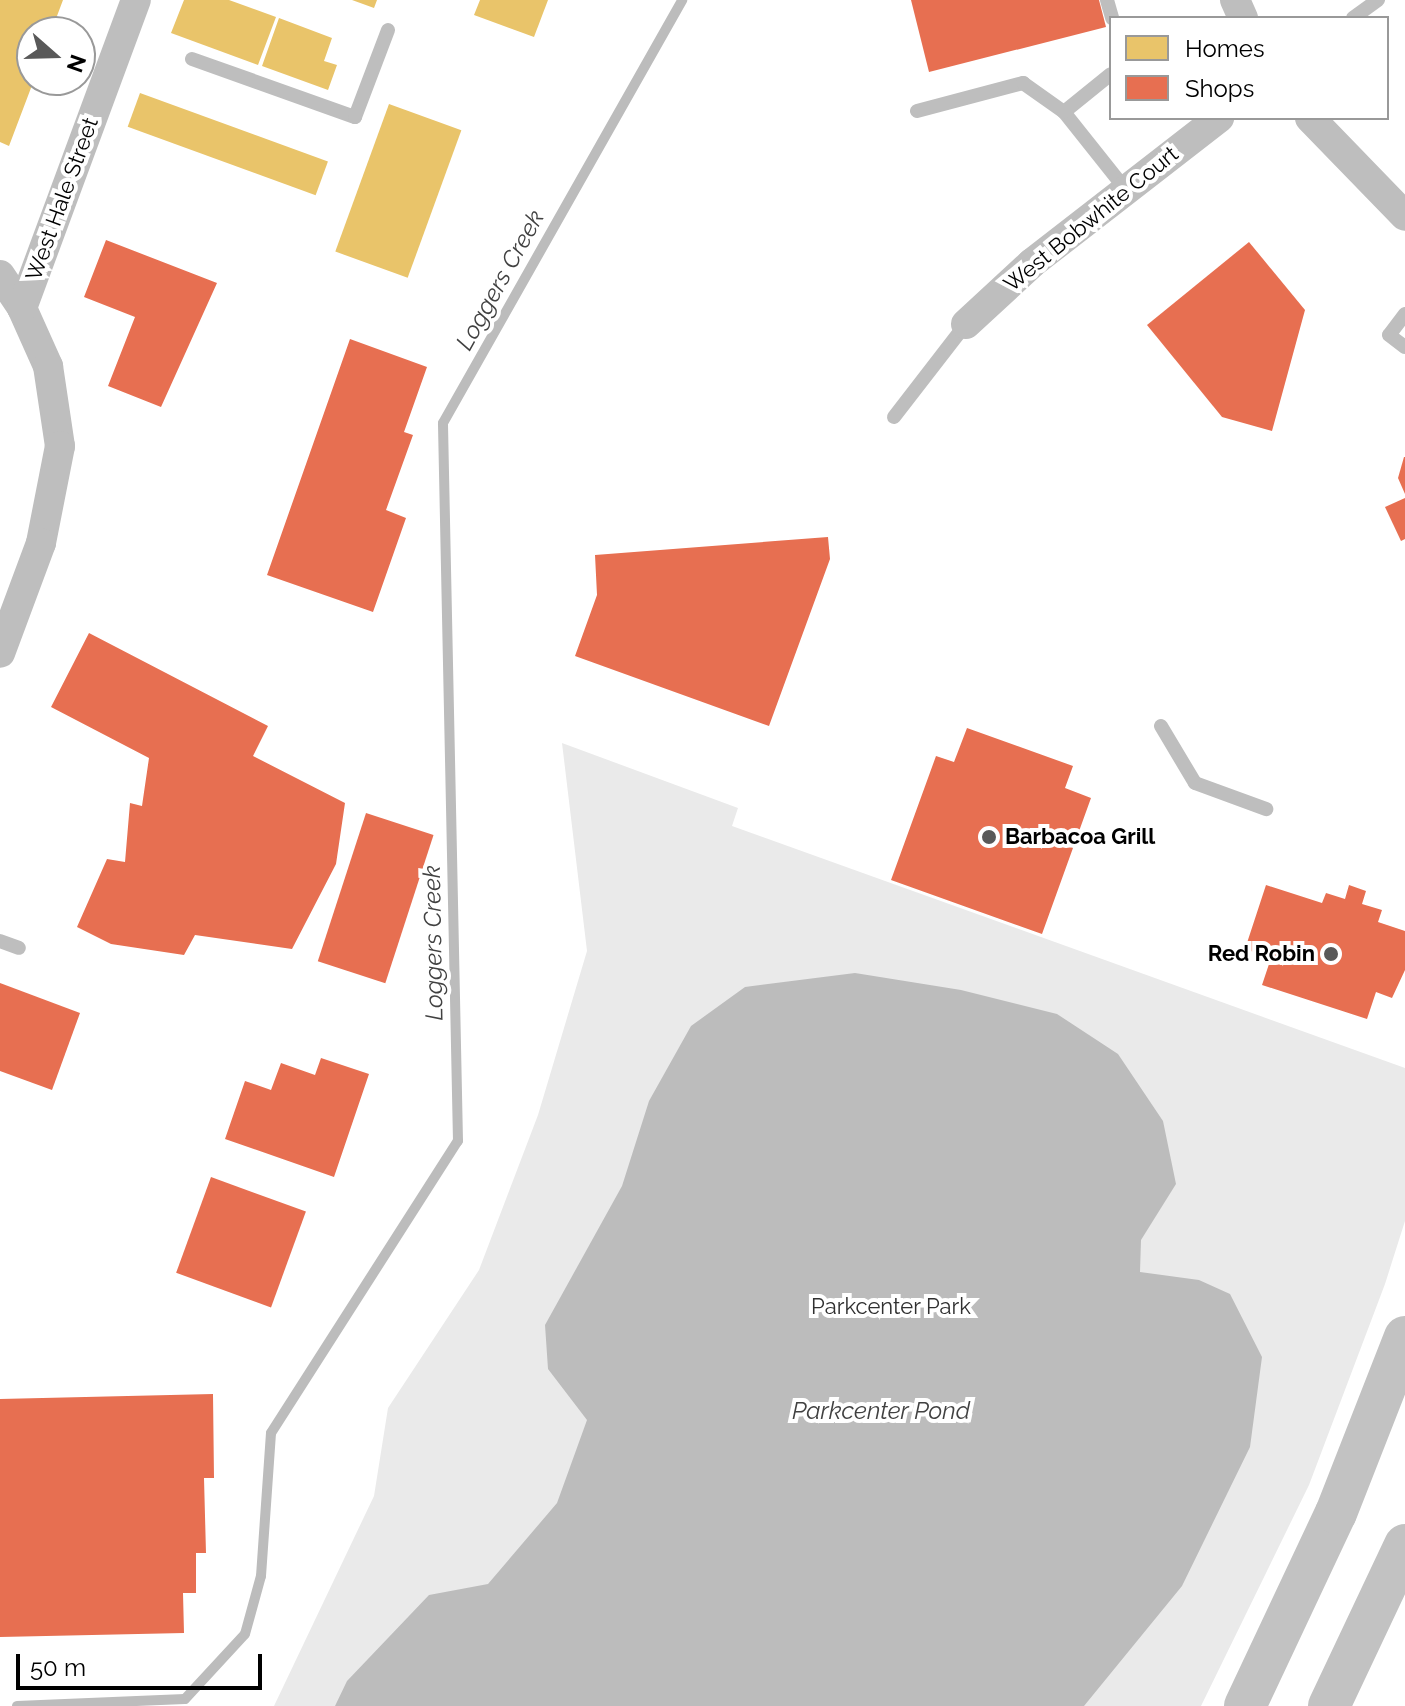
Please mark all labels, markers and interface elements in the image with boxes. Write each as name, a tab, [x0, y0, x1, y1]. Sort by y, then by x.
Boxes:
north arrow	[16, 16, 96, 96]
legend	[1109, 16, 1389, 120]
text: Homes	[1185, 34, 1265, 63]
text: N	[62, 51, 92, 76]
text: Shops	[1185, 74, 1254, 103]
street label: West Hale Street	[20, 114, 104, 284]
street label: West Bobwhite Court	[999, 141, 1183, 297]
water label: Loggers Creek	[450, 205, 550, 355]
place label: Barbacoa Grill	[1005, 824, 1155, 850]
marker: Barbacoa Grill	[980, 828, 998, 846]
water label: Loggers Creek	[417, 865, 449, 1021]
place label: Red Robin	[1208, 941, 1315, 967]
marker: Red Robin	[1322, 945, 1340, 963]
park label: Parkcenter Park	[811, 1294, 971, 1320]
water label: Parkcenter Pond	[792, 1397, 970, 1425]
scale bar	[20, 1638, 266, 1688]
text: 50 m	[30, 1653, 86, 1682]

